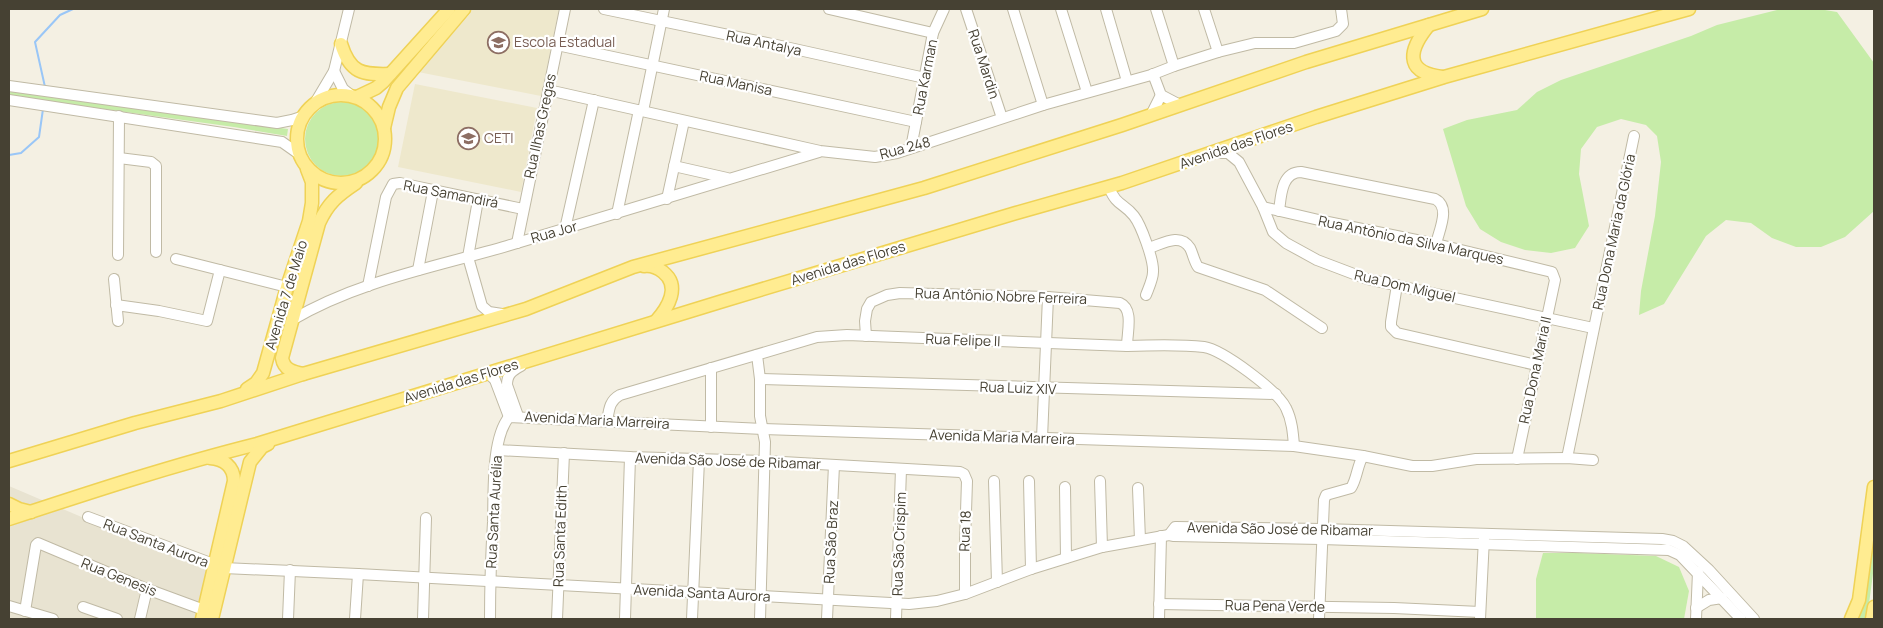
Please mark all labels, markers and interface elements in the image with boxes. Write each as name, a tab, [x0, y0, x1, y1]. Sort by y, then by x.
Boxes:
street label: Rua Antalya	[725, 25, 803, 60]
street label: Rua Mardin	[964, 27, 1005, 101]
school or university icon: Escola Estadual	[486, 30, 510, 54]
place label: Escola Estadual	[514, 32, 615, 51]
street label: Rua Karman	[908, 37, 941, 116]
street label: Rua Manisa	[698, 66, 774, 99]
street label: Rua Ilhas Gregas	[519, 72, 560, 180]
street label: Avenida das Flores	[1177, 116, 1295, 173]
school or university icon: CETI	[456, 126, 480, 150]
place label: CETI	[484, 128, 514, 147]
street label: Rua 248	[877, 132, 932, 163]
street label: Rua Dona Maria da Glória	[1588, 152, 1639, 312]
street label: Rua Samandirá	[402, 175, 500, 212]
street label: Rua Antônio da Silva Marques	[1317, 211, 1506, 268]
street label: Rua Jor	[528, 216, 579, 247]
street label: Avenida das Flores	[788, 236, 907, 289]
street label: Avenida 7 de Maio	[260, 238, 311, 352]
street label: Rua Dom Miguel	[1353, 265, 1458, 306]
street label: Rua Antônio Nobre Ferreira	[915, 283, 1087, 308]
street label: Rua Dona Maria II	[1514, 314, 1555, 425]
street label: Rua Felipe II	[925, 329, 1001, 350]
street label: Avenida das Flores	[401, 354, 520, 407]
street label: Rua Luiz XIV	[979, 377, 1057, 398]
street label: Avenida Maria Marreira	[524, 406, 670, 433]
street label: Avenida Maria Marreira	[929, 424, 1075, 449]
street label: Avenida São José de Ribamar	[635, 448, 821, 473]
street label: Rua Santa Aurélia	[481, 455, 506, 569]
street label: Rua Santa Edith	[548, 485, 571, 587]
street label: Rua São Crispim	[887, 491, 910, 596]
street label: Rua São Braz	[819, 500, 842, 584]
street label: Rua 18	[954, 510, 975, 552]
street label: Rua Santa Aurora	[101, 514, 212, 571]
street label: Avenida São José de Ribamar	[1187, 517, 1373, 540]
street label: Rua Genesis	[79, 553, 160, 600]
street label: Avenida Santa Aurora	[633, 579, 771, 606]
street label: Rua Pena Verde	[1225, 595, 1325, 616]

